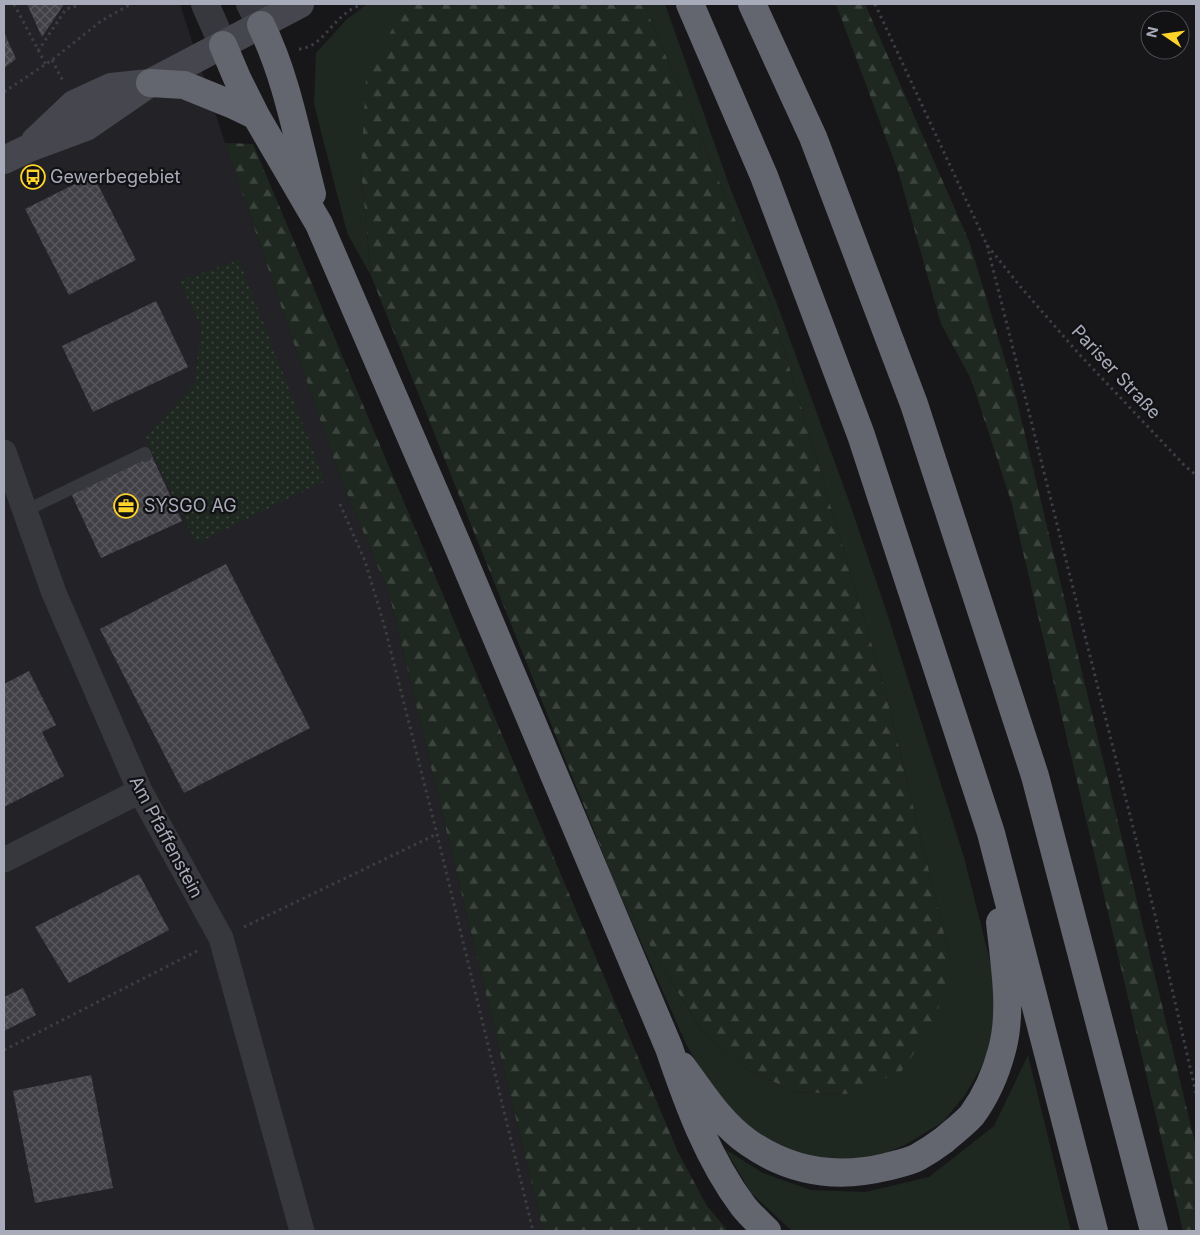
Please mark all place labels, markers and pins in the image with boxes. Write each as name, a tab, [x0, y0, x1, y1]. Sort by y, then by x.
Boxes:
bus stop icon: Gewerbegebiet	[20, 164, 46, 190]
place label: Gewerbegebiet	[50, 166, 180, 187]
office icon: SYSGO AG	[113, 493, 139, 519]
place label: SYSGO AG	[144, 495, 237, 516]

